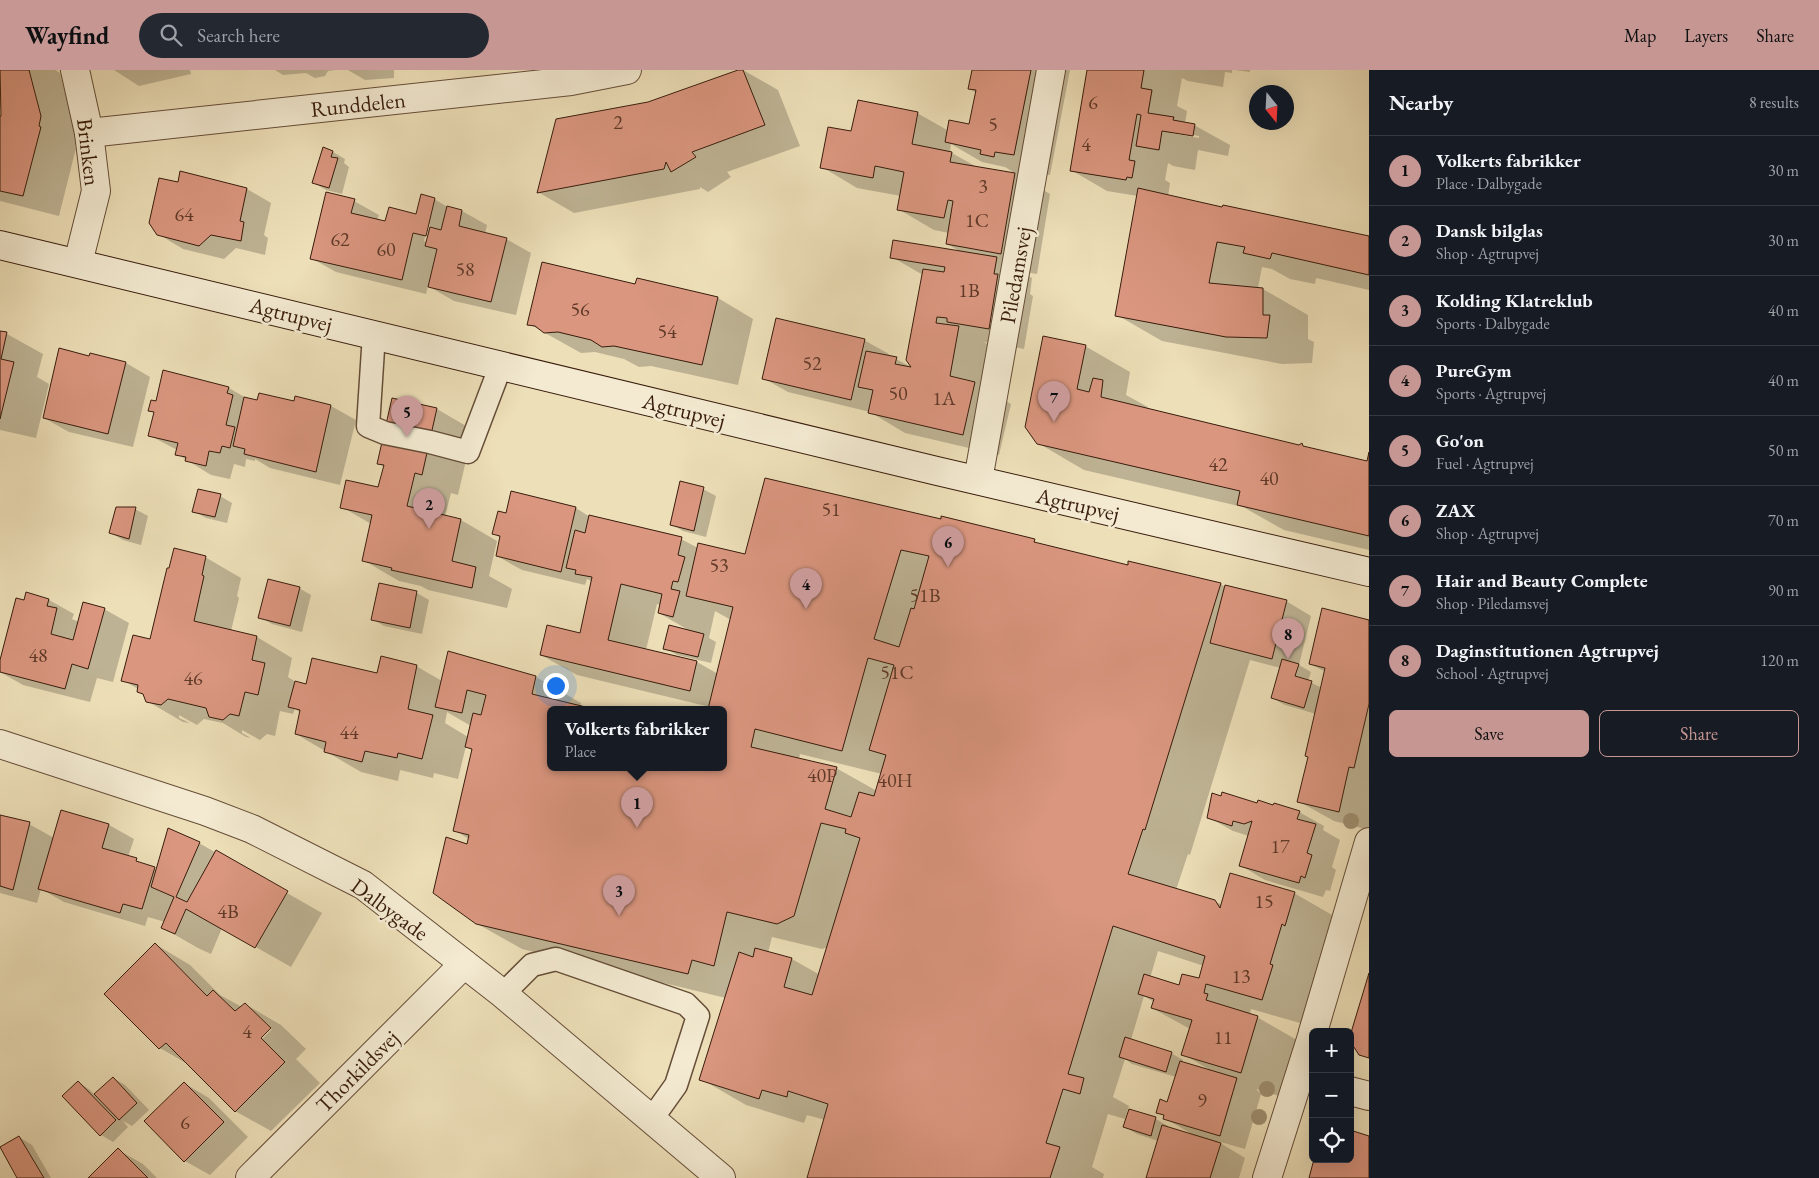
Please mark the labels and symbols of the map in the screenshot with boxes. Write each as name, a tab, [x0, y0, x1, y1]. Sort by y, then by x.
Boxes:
street label: Runddelen	[309, 85, 407, 124]
north arrow	[1249, 85, 1294, 130]
house number: 6	[1088, 89, 1098, 115]
house number: 2	[613, 109, 623, 135]
house number: 5	[988, 111, 998, 137]
street label: Brinken	[70, 117, 107, 188]
house number: 4	[1081, 131, 1091, 157]
house number: 3	[978, 173, 988, 199]
house number: 64	[174, 201, 194, 227]
house number: 1C	[965, 207, 989, 233]
street label: Piledamsvej	[993, 224, 1038, 326]
house number: 62	[330, 226, 350, 252]
house number: 60	[376, 236, 396, 262]
house number: 58	[455, 256, 475, 282]
house number: 1B	[958, 277, 980, 303]
street label: Agtrupvej	[245, 290, 335, 339]
house number: 56	[570, 296, 590, 322]
house number: 54	[657, 318, 677, 344]
house number: 52	[802, 350, 822, 376]
house number: 50	[888, 380, 908, 406]
pin: 7	[1038, 381, 1070, 422]
house number: 1A	[932, 385, 956, 411]
street label: Agtrupvej	[638, 386, 728, 435]
pin: 5	[391, 396, 423, 437]
house number: 42	[1208, 451, 1228, 477]
house number: 40	[1259, 465, 1279, 491]
street label: Agtrupvej	[1033, 481, 1122, 528]
pin: 2	[413, 488, 445, 529]
house number: 51	[821, 496, 841, 522]
pin: 6	[932, 526, 964, 567]
house number: 53	[709, 552, 729, 578]
pin: 4	[790, 568, 822, 609]
house number: 51B	[910, 582, 940, 608]
pin: 8	[1272, 618, 1304, 659]
house number: 48	[28, 642, 48, 668]
house number: 51C	[880, 659, 914, 685]
house number: 46	[183, 665, 203, 691]
your location	[543, 673, 569, 699]
house number: 44	[339, 719, 359, 745]
house number: 40P	[807, 762, 837, 788]
house number: 40H	[877, 767, 913, 793]
pin: 1	[621, 787, 653, 828]
house number: 17	[1270, 833, 1290, 859]
street label: Dalbygade	[345, 871, 435, 948]
pin: 3	[603, 875, 635, 916]
house number: 15	[1254, 888, 1274, 914]
house number: 4B	[217, 898, 239, 924]
house number: 13	[1231, 963, 1251, 989]
house number: 4	[242, 1018, 252, 1044]
street label: Thorkildsvej	[310, 1024, 405, 1119]
house number: 11	[1213, 1024, 1233, 1050]
house number: 9	[1197, 1087, 1207, 1113]
house number: 6	[180, 1109, 190, 1135]

